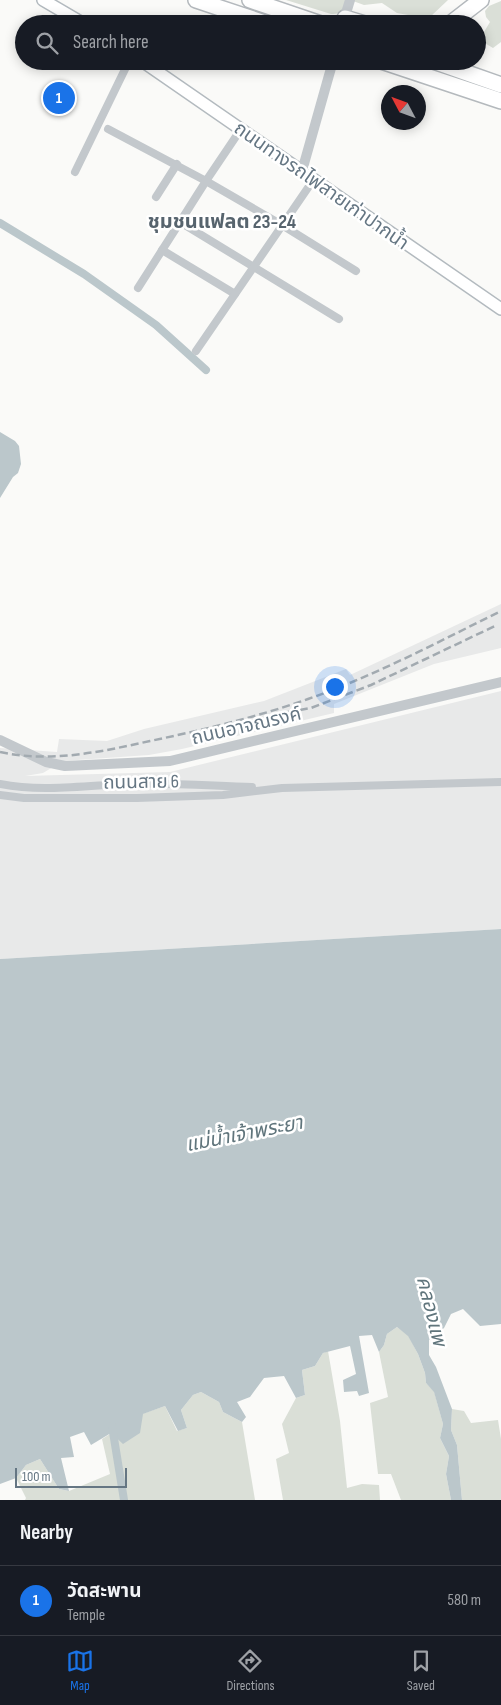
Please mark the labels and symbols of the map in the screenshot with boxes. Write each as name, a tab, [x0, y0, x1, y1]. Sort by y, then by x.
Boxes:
pin: 1	[43, 79, 75, 117]
north arrow	[381, 85, 426, 130]
street label: ถนนทางรถไฟสายเก่าปากน้ำ	[229, 115, 415, 255]
district label: ชุมชนแฟลต 23-24	[148, 210, 296, 234]
your location	[322, 674, 348, 700]
street label: ถนนอาจณรงค์	[189, 703, 303, 750]
street label: ถนนสาย 6	[103, 770, 179, 795]
water label: แม่น้ำเจ้าพระยา	[183, 1108, 306, 1157]
water label: คลองแพ	[411, 1274, 452, 1351]
scale bar	[15, 1465, 128, 1488]

